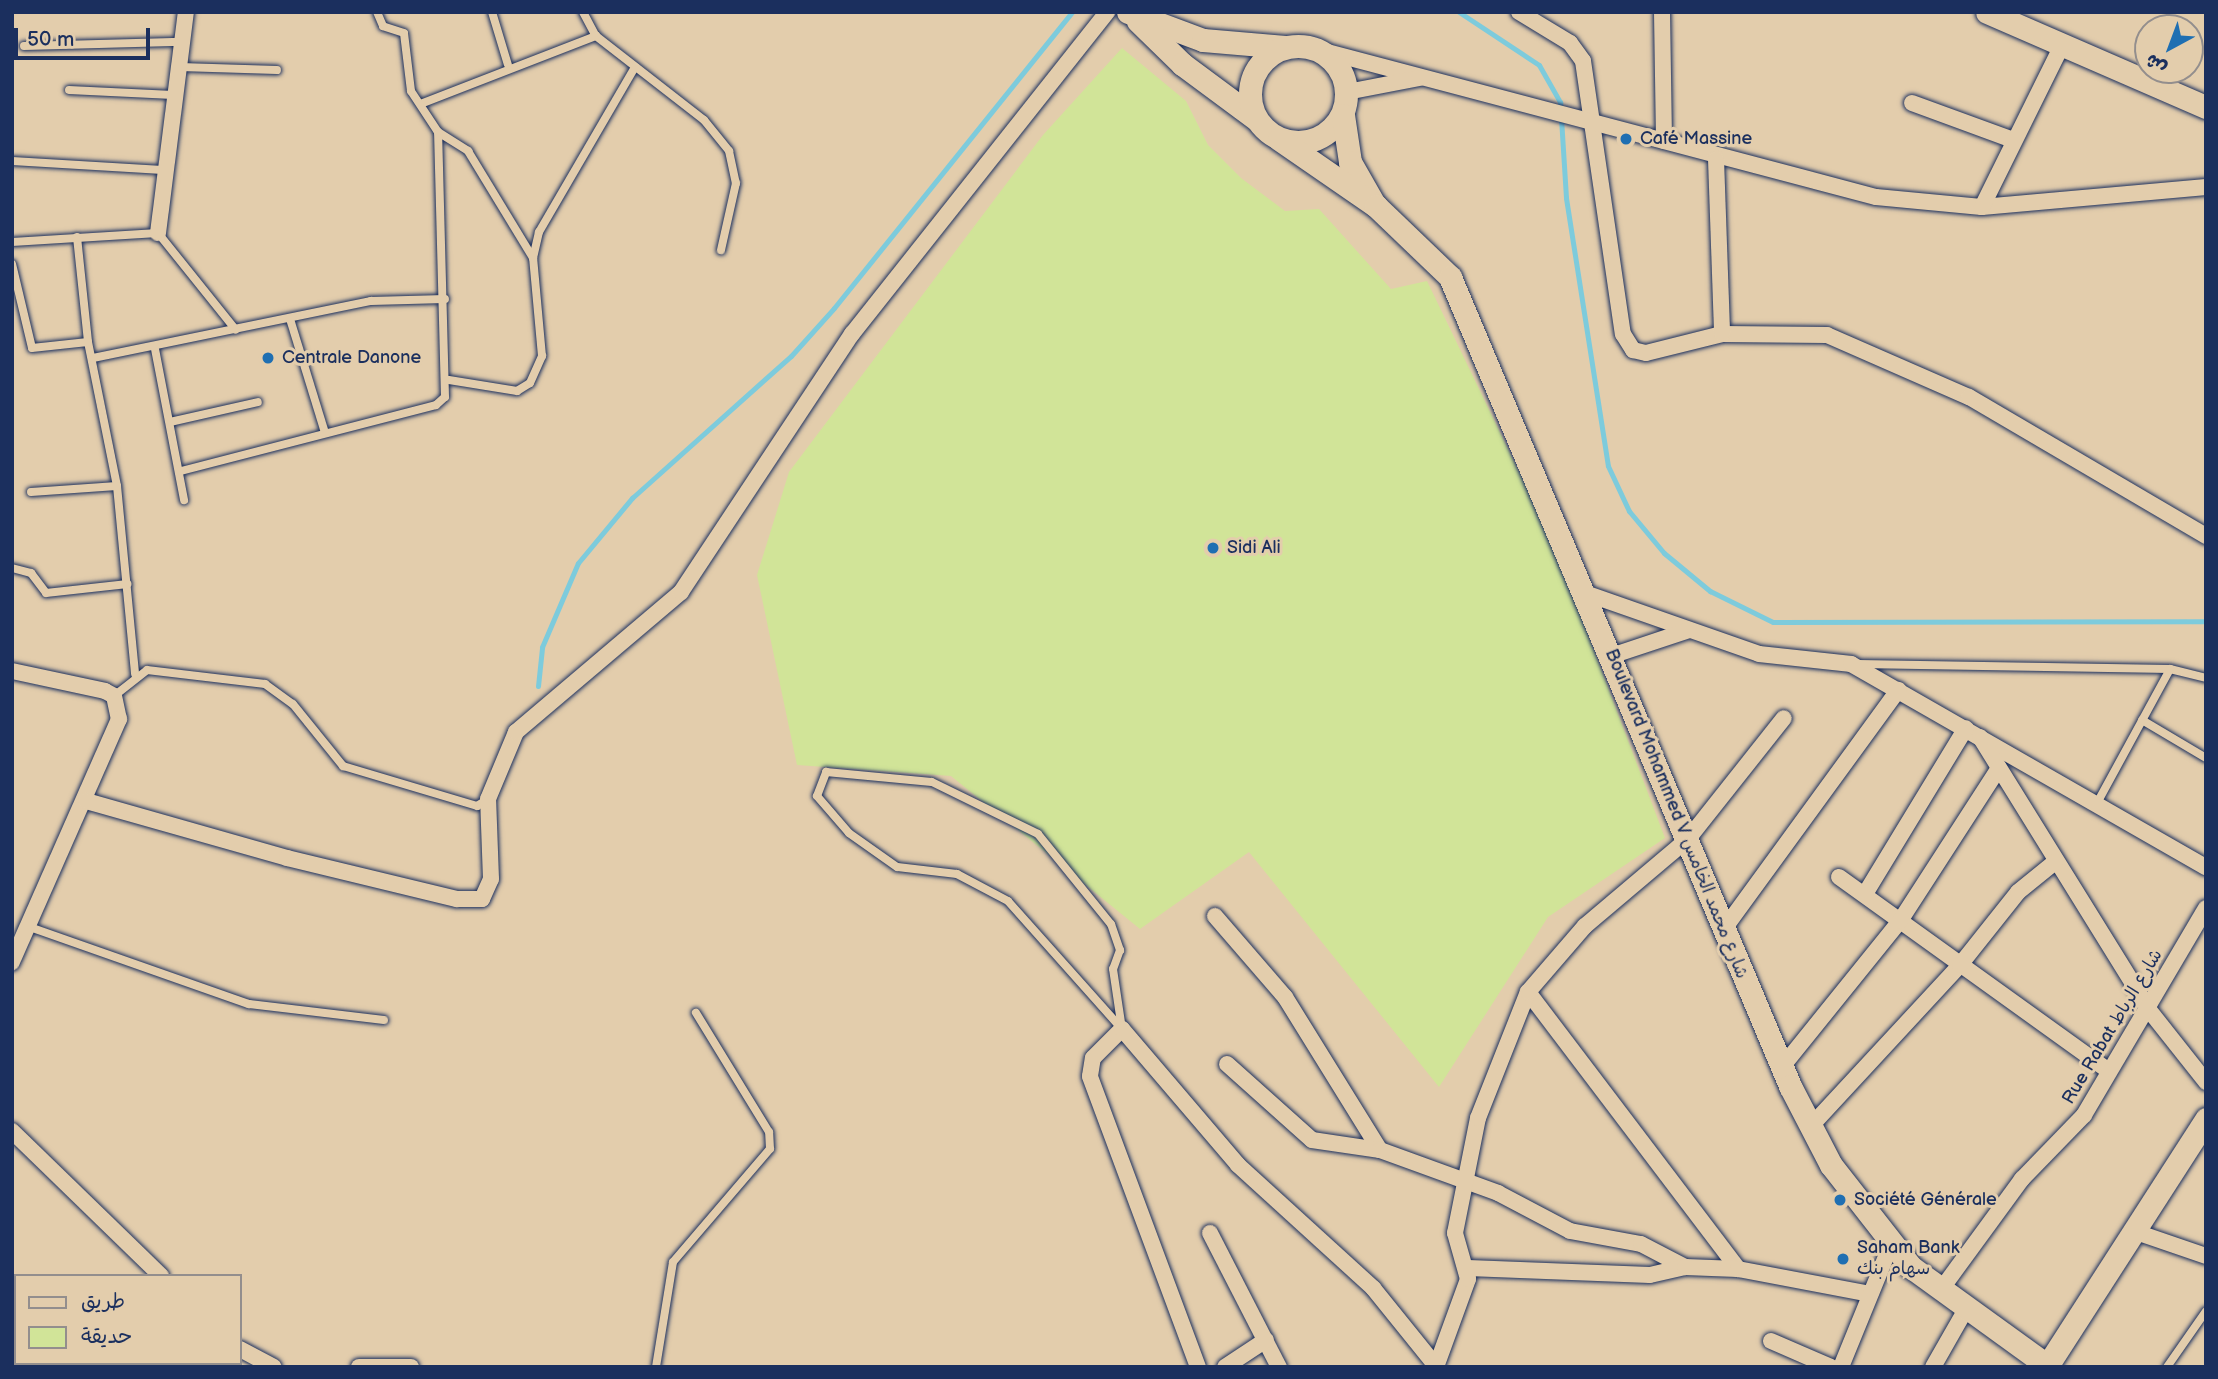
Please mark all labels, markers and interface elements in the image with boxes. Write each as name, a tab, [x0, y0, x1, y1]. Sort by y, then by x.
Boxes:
scale bar	[18, 14, 154, 58]
north arrow	[2134, 14, 2204, 84]
text: 50 m	[27, 27, 74, 52]
text: ش	[2141, 48, 2172, 79]
place label: Café Massine	[1640, 128, 1752, 150]
marker: Café Massine	[1618, 131, 1634, 147]
place label: Centrale Danone	[282, 347, 421, 369]
marker: Centrale Danone	[260, 350, 276, 366]
place label: Sidi Ali	[1227, 537, 1281, 559]
marker: Sidi Ali	[1205, 540, 1221, 556]
street label: Boulevard Mohammed V شارع محمد الخامس	[1600, 646, 1752, 982]
street label: Rue Rabat شارع الرباط	[2058, 946, 2168, 1108]
place label: Société Générale	[1854, 1189, 1997, 1211]
marker: Société Générale	[1832, 1192, 1848, 1208]
place label: Saham Bank سهام بنك	[1857, 1238, 1959, 1280]
marker: Saham Bank سهام بنك	[1835, 1251, 1851, 1267]
legend	[14, 1274, 242, 1365]
text: طريق	[81, 1289, 125, 1314]
text: حديقة	[81, 1324, 132, 1349]

